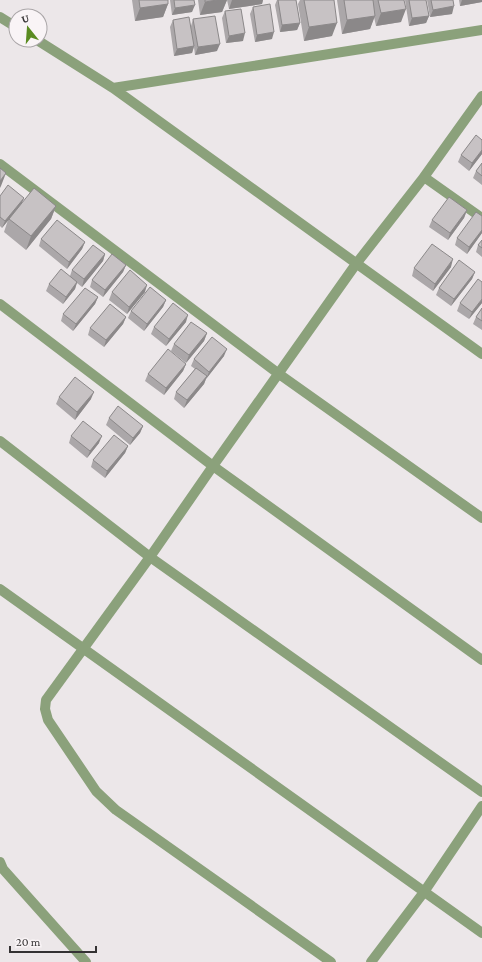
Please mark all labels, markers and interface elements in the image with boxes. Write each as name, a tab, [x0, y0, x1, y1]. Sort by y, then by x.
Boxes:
north arrow	[8, 8, 48, 48]
text: U	[20, 11, 31, 25]
scale bar	[10, 928, 96, 954]
text: 20 m	[16, 935, 41, 949]

